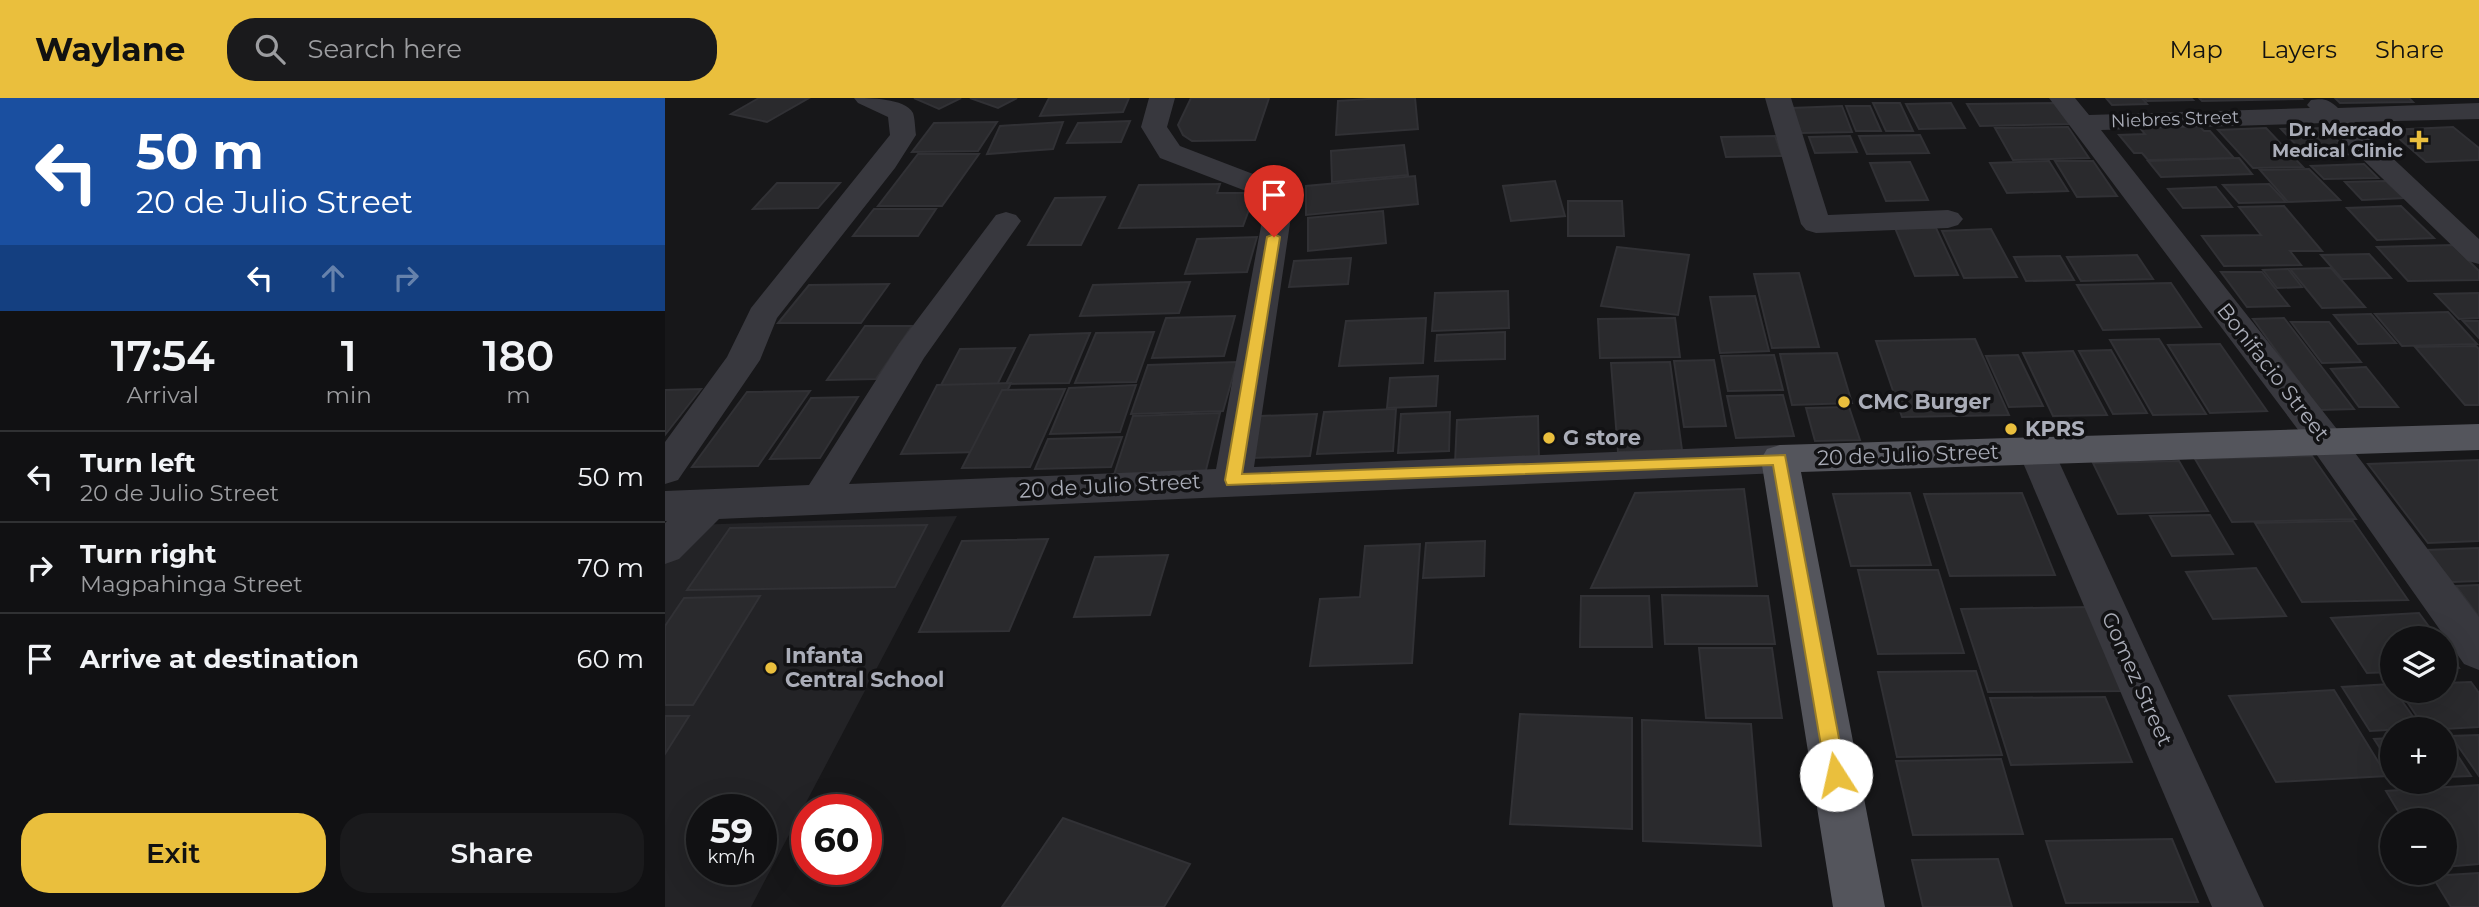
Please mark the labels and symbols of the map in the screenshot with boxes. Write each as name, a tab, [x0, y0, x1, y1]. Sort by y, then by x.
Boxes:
street label: Niebres Street	[2110, 106, 2240, 132]
place label: Dr. Mercado Medical Clinic	[2272, 119, 2403, 162]
marker: Dr. Mercado Medical Clinic	[2409, 130, 2429, 150]
pin	[1244, 165, 1304, 237]
street label: Bonifacio Street	[2212, 298, 2335, 445]
place label: CMC Burger	[1858, 389, 1991, 414]
marker: CMC Burger	[1836, 394, 1852, 410]
place label: KPRS	[2025, 416, 2085, 441]
marker: KPRS	[2003, 421, 2019, 437]
place label: G store	[1563, 425, 1641, 450]
marker: G store	[1541, 430, 1557, 446]
street label: 20 de Julio Street	[1817, 439, 1999, 470]
street label: 20 de Julio Street	[1019, 468, 1201, 503]
street label: Gomez Street	[2097, 608, 2178, 750]
place label: Infanta Central School	[785, 643, 944, 692]
marker: Infanta Central School	[763, 660, 779, 676]
position arrow	[1799, 738, 1873, 812]
speed limit sign: 60	[791, 794, 882, 885]

